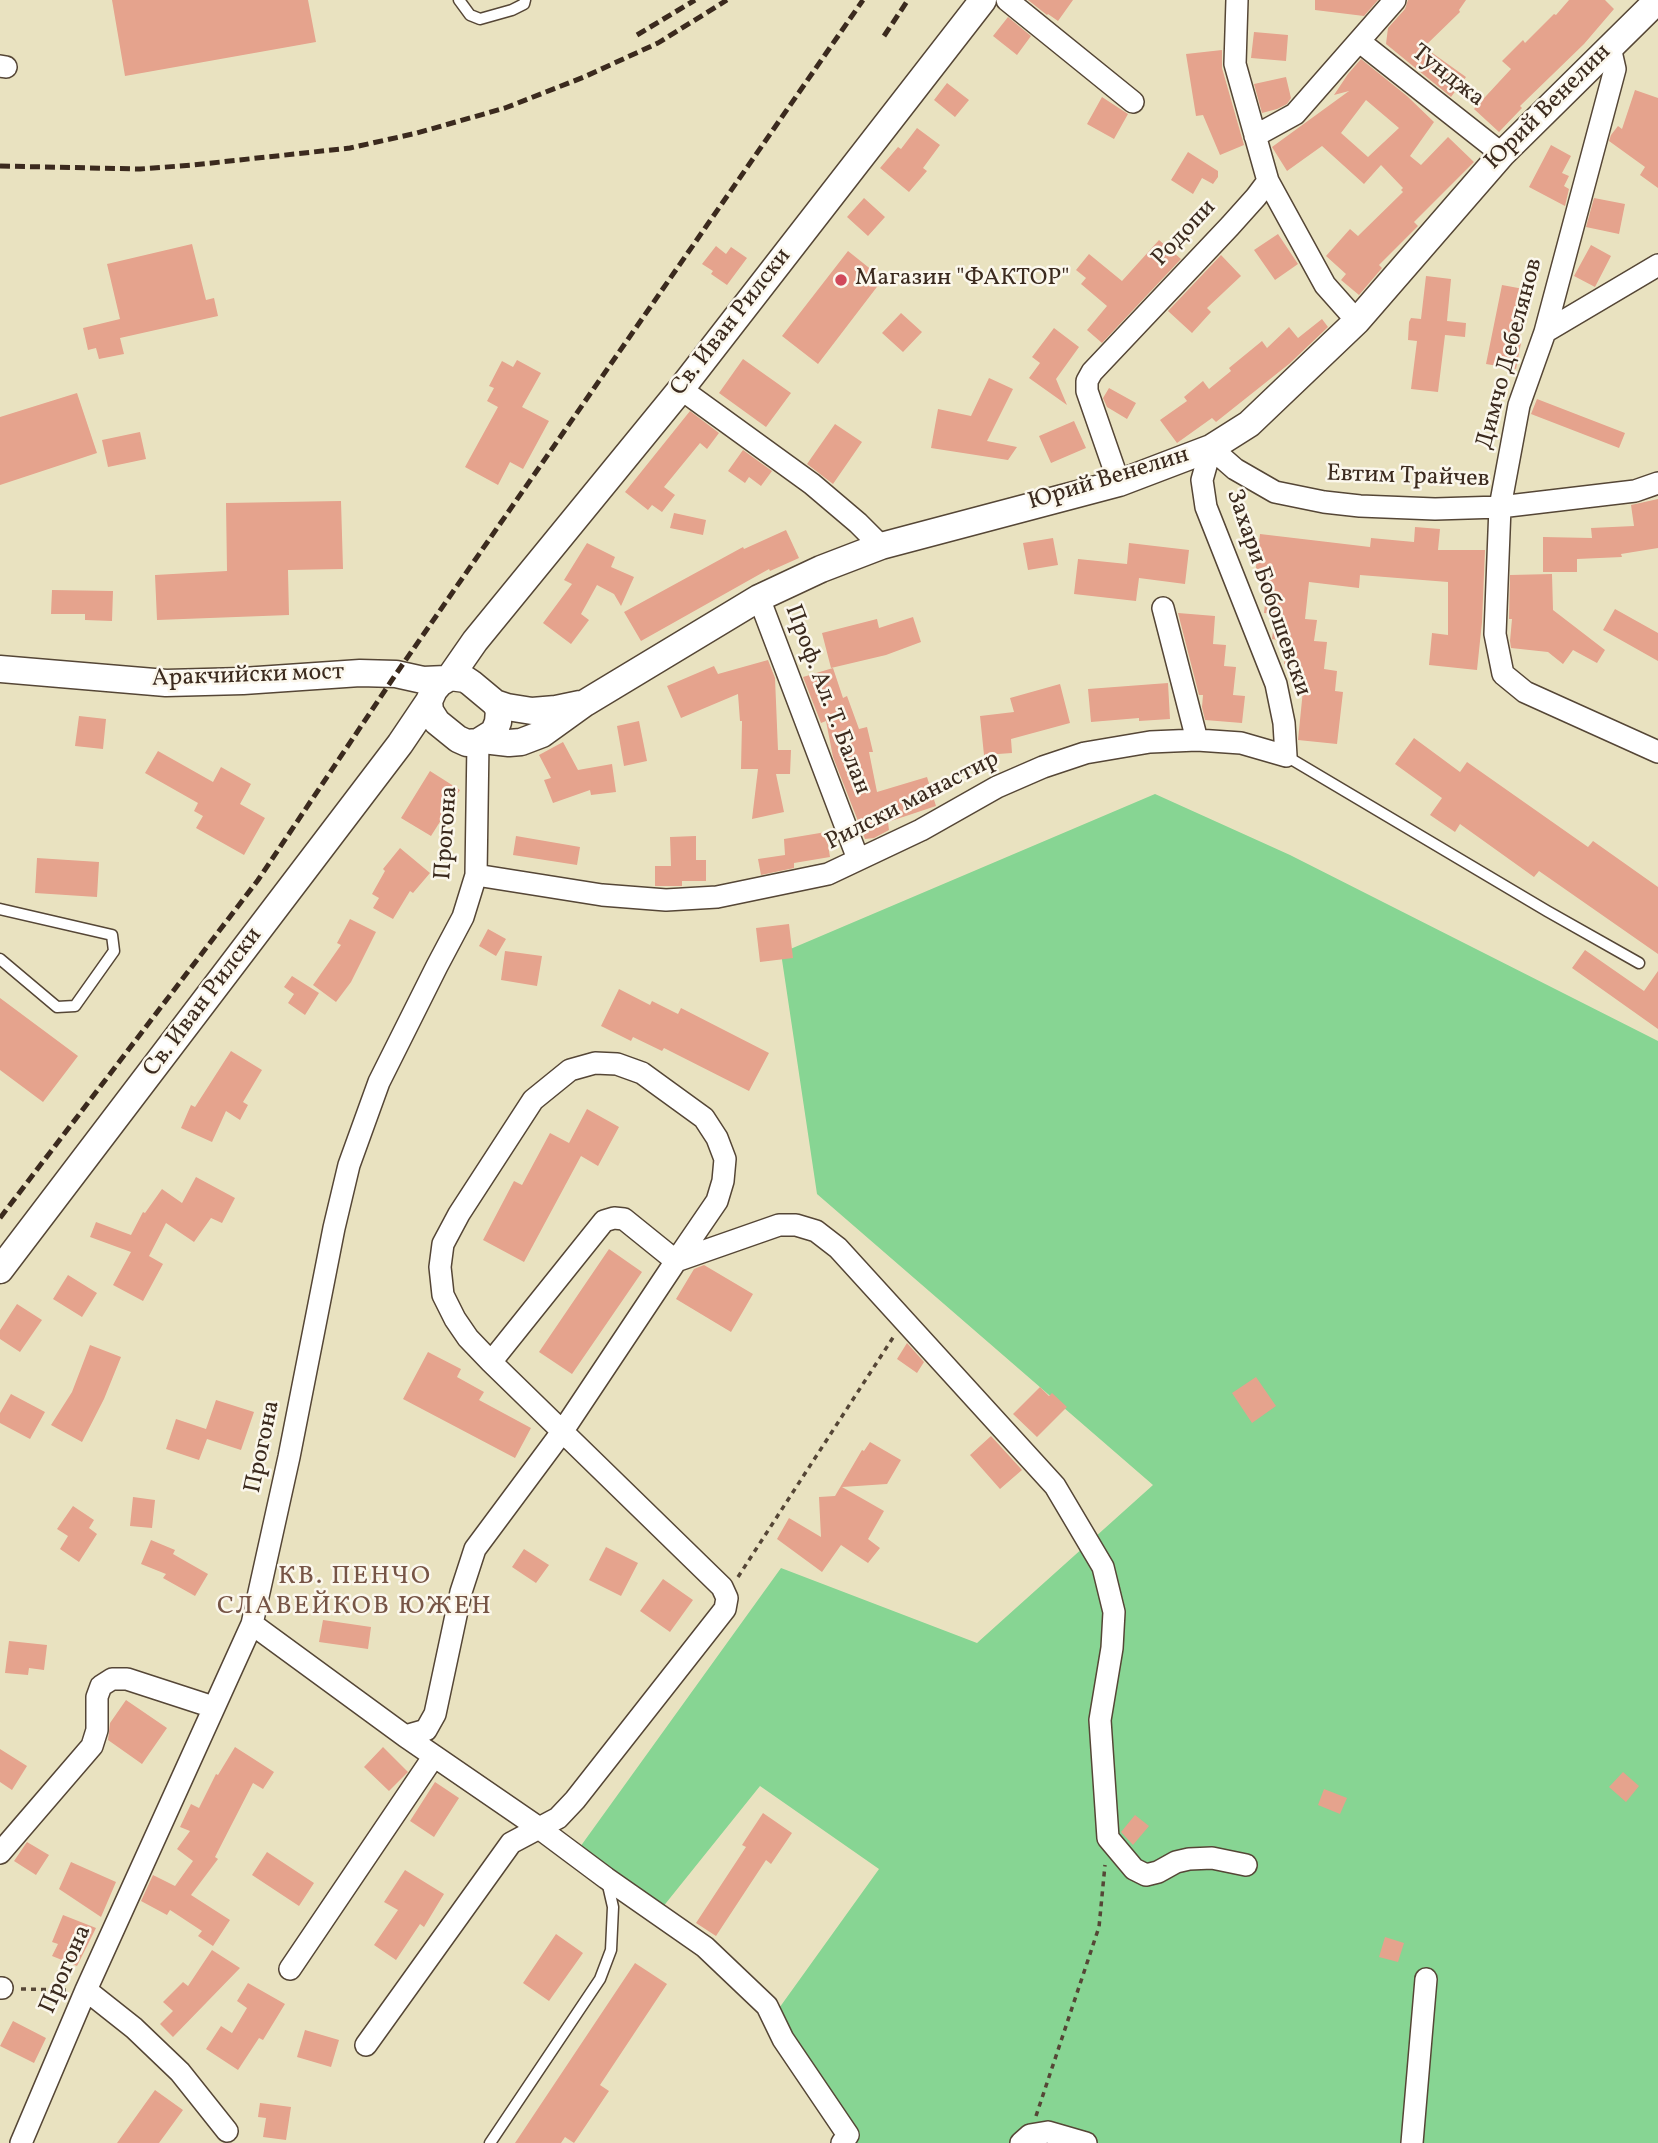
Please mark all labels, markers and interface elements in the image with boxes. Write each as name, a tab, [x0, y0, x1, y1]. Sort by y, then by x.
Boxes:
street label: Тунджа	[1405, 39, 1489, 115]
street label: Юрий Венелин	[1480, 39, 1618, 177]
street label: Родопи	[1147, 194, 1223, 274]
street label: Св. Иван Рилски	[665, 243, 799, 403]
street label: Димчо Дебелянов	[1472, 255, 1550, 453]
place label: Магазин "ФАКТОР"	[855, 266, 1070, 294]
marker: Магазин "ФАКТОР"	[833, 272, 849, 288]
street label: Юрий Венелин	[1025, 442, 1193, 518]
street label: Евтим Трайчев	[1326, 461, 1490, 495]
street label: Захари Бобошевски	[1218, 486, 1316, 700]
street label: Проф. Ал. Т. Балан	[777, 601, 875, 799]
street label: Аракчийски мост	[151, 659, 345, 695]
street label: Рилски манастир	[821, 746, 1005, 858]
street label: Прогона	[430, 785, 466, 881]
street label: Св. Иван Рилски	[138, 923, 270, 1083]
street label: Прогона	[240, 1398, 288, 1496]
district label: КВ. ПЕНЧО СЛАВЕЙКОВ ЮЖЕН	[219, 1562, 491, 1624]
street label: Прогона	[35, 1921, 99, 2019]

